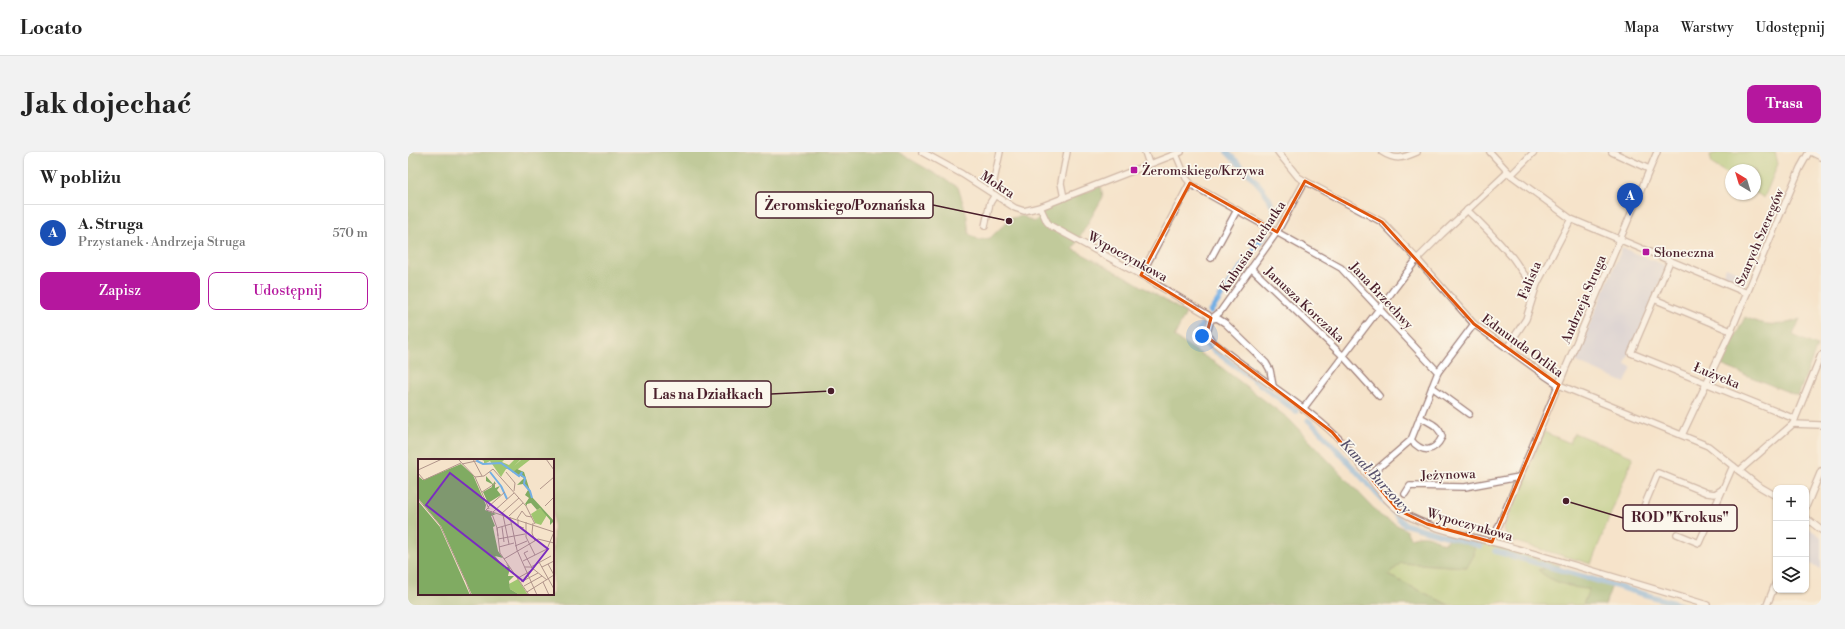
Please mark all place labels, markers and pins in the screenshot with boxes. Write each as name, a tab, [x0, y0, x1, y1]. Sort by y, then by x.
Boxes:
place label: Żeromskiego/Krzywa	[1142, 162, 1265, 179]
marker: Żeromskiego/Krzywa	[1129, 165, 1139, 175]
pin: A	[1617, 183, 1643, 216]
callout: Żeromskiego/Poznańska	[756, 192, 933, 218]
place label: Słoneczna	[1654, 245, 1714, 261]
marker: Słoneczna	[1641, 247, 1651, 257]
callout: Las na Działkach	[645, 381, 771, 407]
callout: ROD "Krokus"	[1623, 505, 1737, 531]

